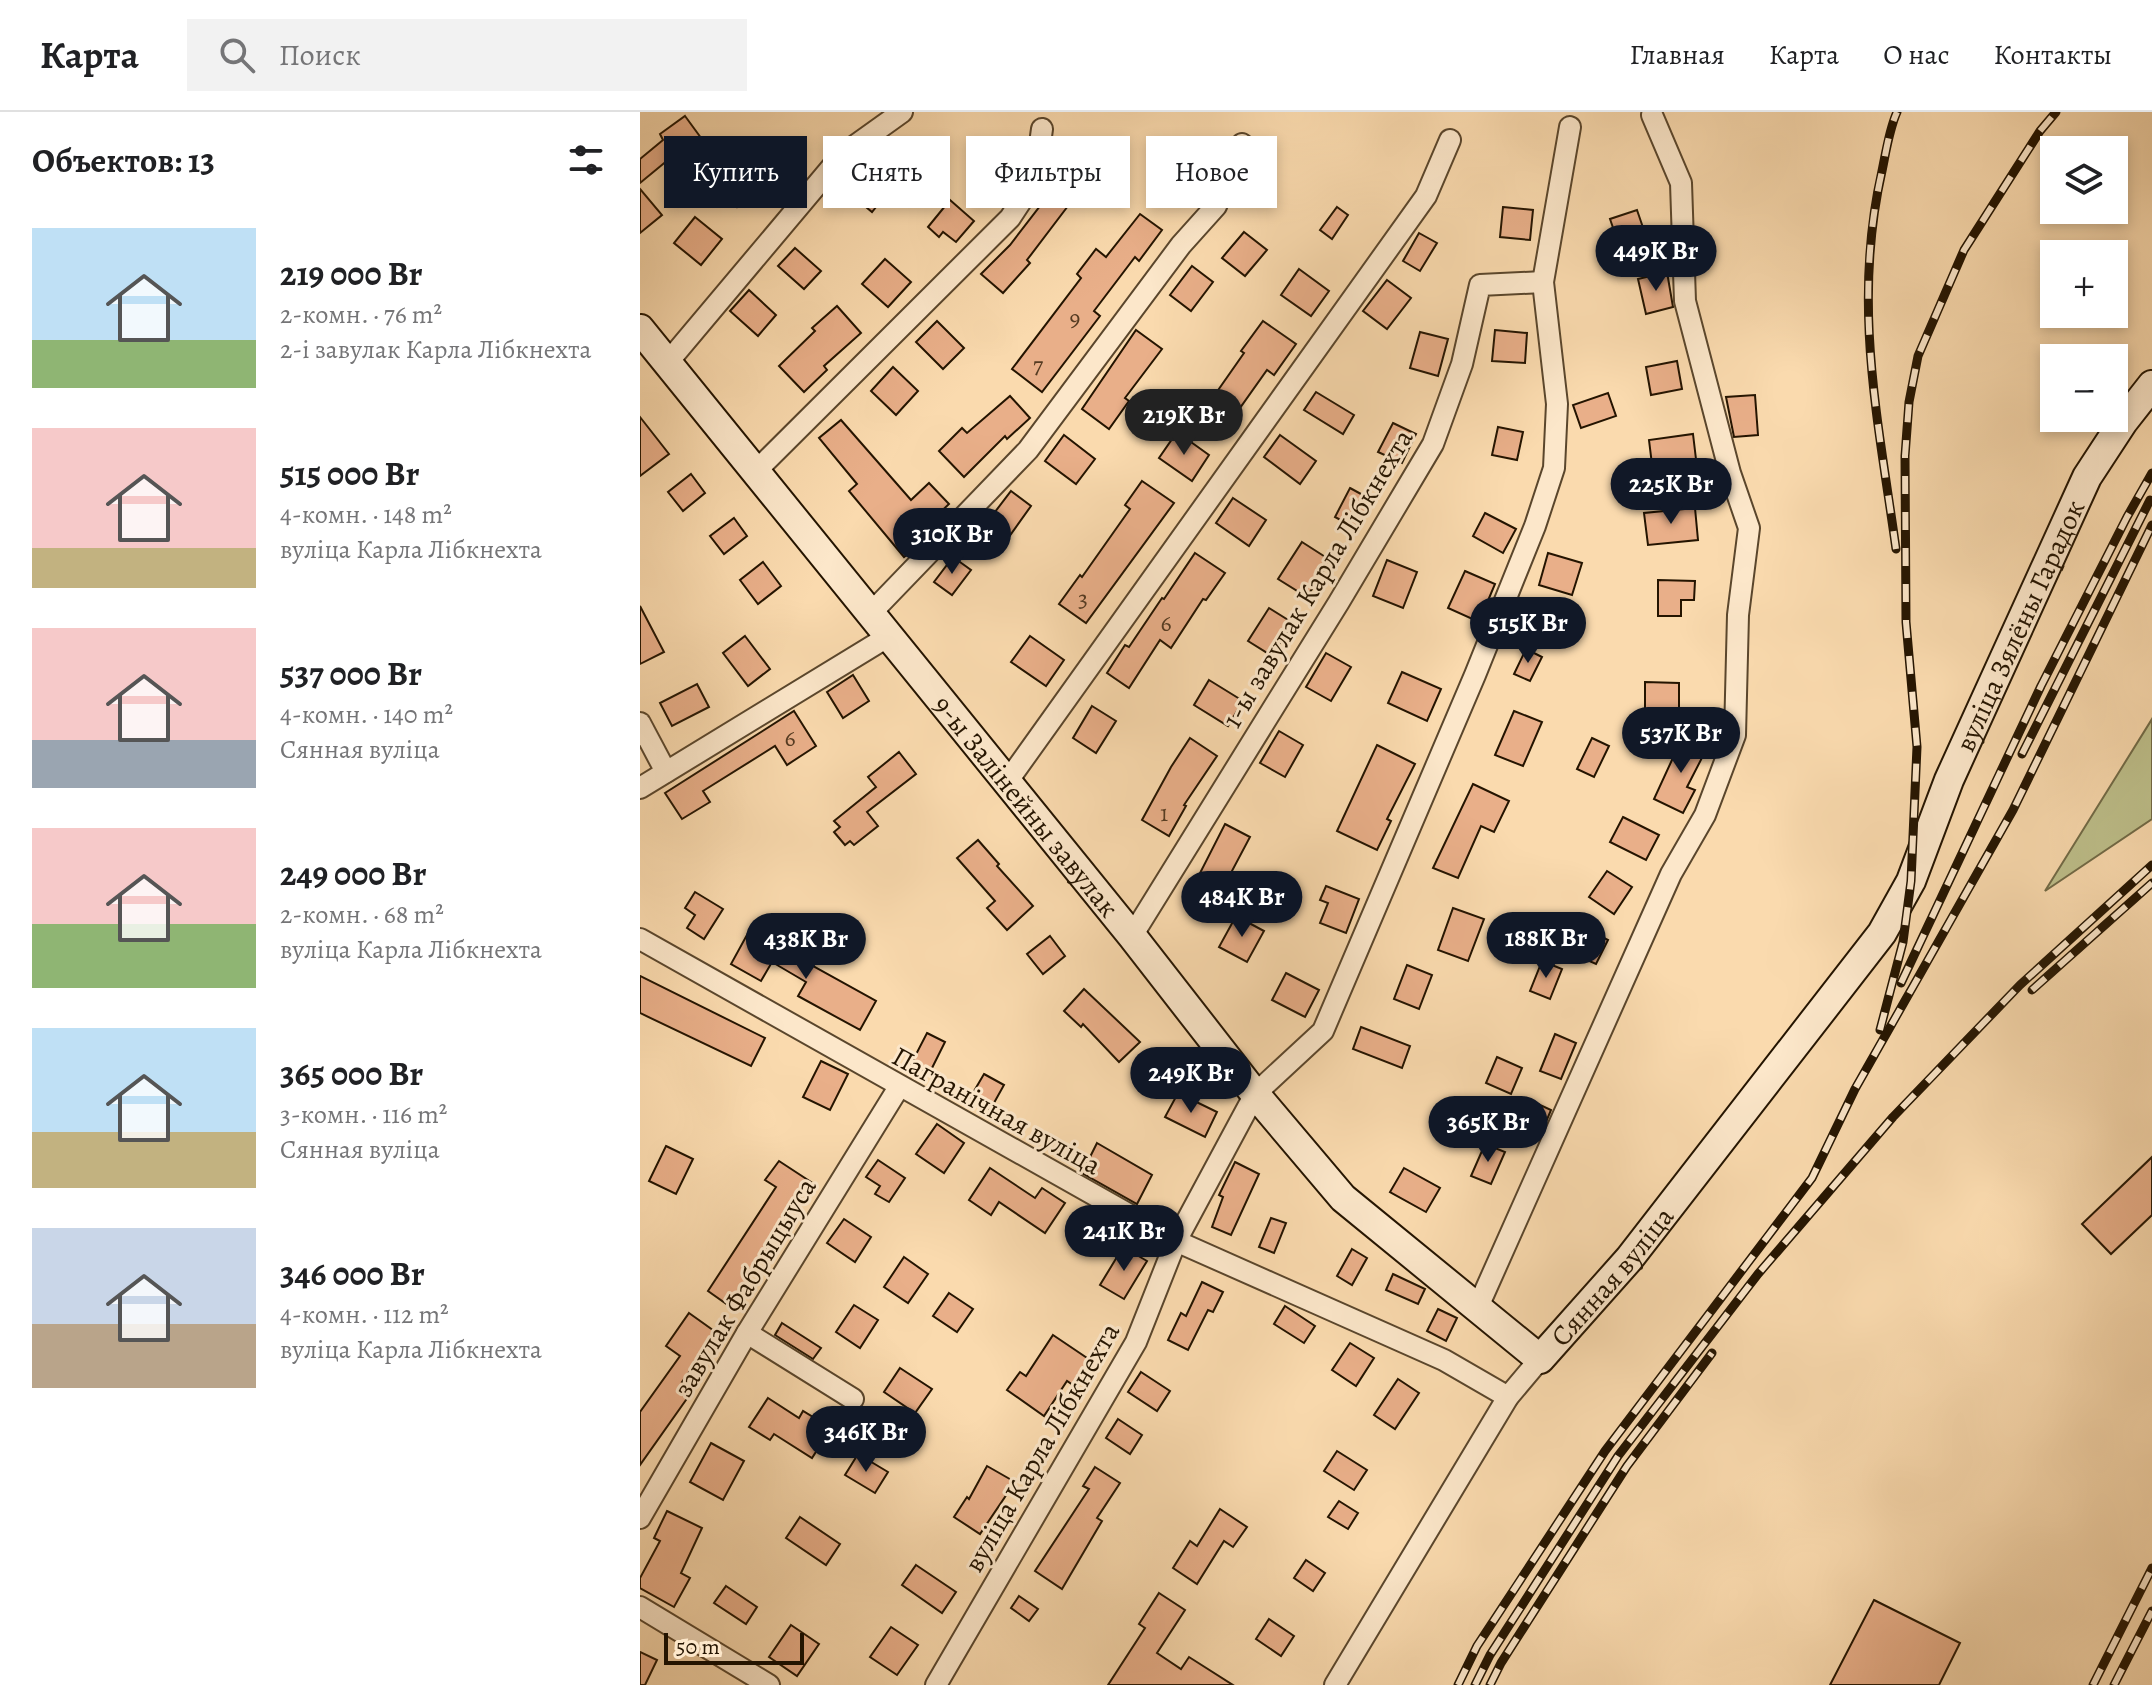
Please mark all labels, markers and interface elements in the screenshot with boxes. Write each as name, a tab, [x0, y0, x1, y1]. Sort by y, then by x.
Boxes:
search box	[187, 19, 747, 91]
text: Карта	[40, 29, 139, 81]
icon: search	[215, 33, 259, 77]
text: Поиск	[279, 35, 361, 75]
text: Главная	[1629, 36, 1725, 74]
text: Карта	[1769, 36, 1839, 74]
text: О нас	[1883, 36, 1950, 74]
text: Контакты	[1994, 36, 2112, 74]
chip: Купить	[664, 136, 807, 208]
chip: Снять	[823, 136, 950, 208]
chip: Фильтры	[966, 136, 1130, 208]
chip: Новое	[1146, 136, 1277, 208]
map controls	[2040, 136, 2128, 432]
button: layers	[2040, 136, 2128, 224]
text: Объектов: 13	[32, 137, 215, 184]
icon: filters	[564, 138, 608, 182]
pin: 449K Br	[1582, 225, 1730, 293]
text: 449K Br	[1614, 233, 1698, 268]
button: +	[2040, 240, 2128, 328]
text: 219 000 Br	[280, 250, 423, 297]
icon: home	[96, 260, 192, 356]
text: 2-комн. · 76 m²	[280, 297, 442, 332]
house number: 9	[1070, 302, 1080, 334]
text: 2-і завулак Карла Лібкнехта	[280, 332, 591, 367]
button: −	[2040, 344, 2128, 432]
house number: 7	[1033, 349, 1044, 381]
pin: 219K Br	[1110, 389, 1258, 457]
text: 219K Br	[1143, 397, 1225, 432]
street label: 1-ы завулак Карла Лібкнехта	[1213, 422, 1422, 735]
text: 515 000 Br	[280, 450, 419, 497]
pin: 225K Br	[1597, 458, 1745, 526]
icon: home	[96, 460, 192, 556]
text: 225K Br	[1629, 466, 1713, 501]
street label: вуліца Зялёны Гарадок	[1946, 494, 2094, 758]
text: 4-комн. · 148 m²	[280, 497, 452, 532]
pin: 310K Br	[878, 508, 1026, 576]
text: 310K Br	[911, 516, 993, 551]
text: вуліца Карла Лібкнехта	[280, 532, 542, 567]
house number: 3	[1078, 583, 1088, 615]
pin: 515K Br	[1454, 597, 1602, 665]
text: 515K Br	[1488, 605, 1568, 640]
house number: 6	[1160, 607, 1172, 639]
text: 537 000 Br	[280, 650, 422, 697]
icon: home	[96, 660, 192, 756]
street label: 9-ы Залінейны завулак	[924, 688, 1127, 926]
text: 4-комн. · 140 m²	[280, 697, 453, 732]
pin: 537K Br	[1607, 707, 1755, 775]
text: 537K Br	[1640, 715, 1722, 750]
house number: 6	[784, 722, 796, 754]
text: Сянная вуліца	[280, 732, 440, 767]
house number: 1	[1160, 797, 1168, 829]
text: 249 000 Br	[280, 850, 426, 897]
icon: home	[96, 860, 192, 956]
pin: 484K Br	[1168, 871, 1316, 939]
text: 484K Br	[1199, 879, 1285, 914]
text: 2-комн. · 68 m²	[280, 897, 444, 932]
pin: 188K Br	[1472, 912, 1620, 980]
pin: 438K Br	[732, 913, 880, 981]
text: 188K Br	[1505, 920, 1587, 955]
text: 438K Br	[764, 921, 848, 956]
text: вуліца Карла Лібкнехта	[280, 932, 542, 967]
street label: Пагранічная вуліца	[885, 1038, 1108, 1184]
pin: 249K Br	[1117, 1047, 1265, 1115]
text: 365 000 Br	[280, 1050, 423, 1097]
text: 249K Br	[1148, 1055, 1234, 1090]
icon: home	[96, 1060, 192, 1156]
pin: 365K Br	[1414, 1096, 1562, 1164]
text: 3-комн. · 116 m²	[280, 1097, 447, 1132]
text: 365K Br	[1447, 1104, 1529, 1139]
text: Сянная вуліца	[280, 1132, 440, 1167]
street label: завулак Фабрыцыуса	[664, 1171, 826, 1404]
street label: Сянная вуліца	[1542, 1199, 1683, 1355]
pin: 241K Br	[1050, 1205, 1198, 1273]
text: 241K Br	[1083, 1213, 1165, 1248]
text: 346 000 Br	[280, 1250, 425, 1297]
icon: home	[96, 1260, 192, 1356]
text: 4-комн. · 112 m²	[280, 1297, 449, 1332]
street label: вуліца Карла Лібкнехта	[955, 1316, 1129, 1579]
text: вуліца Карла Лібкнехта	[280, 1332, 542, 1367]
pin: 346K Br	[792, 1406, 940, 1474]
text: 346K Br	[824, 1414, 908, 1449]
scale bar	[664, 1629, 804, 1665]
text: 50 m	[676, 1632, 720, 1662]

